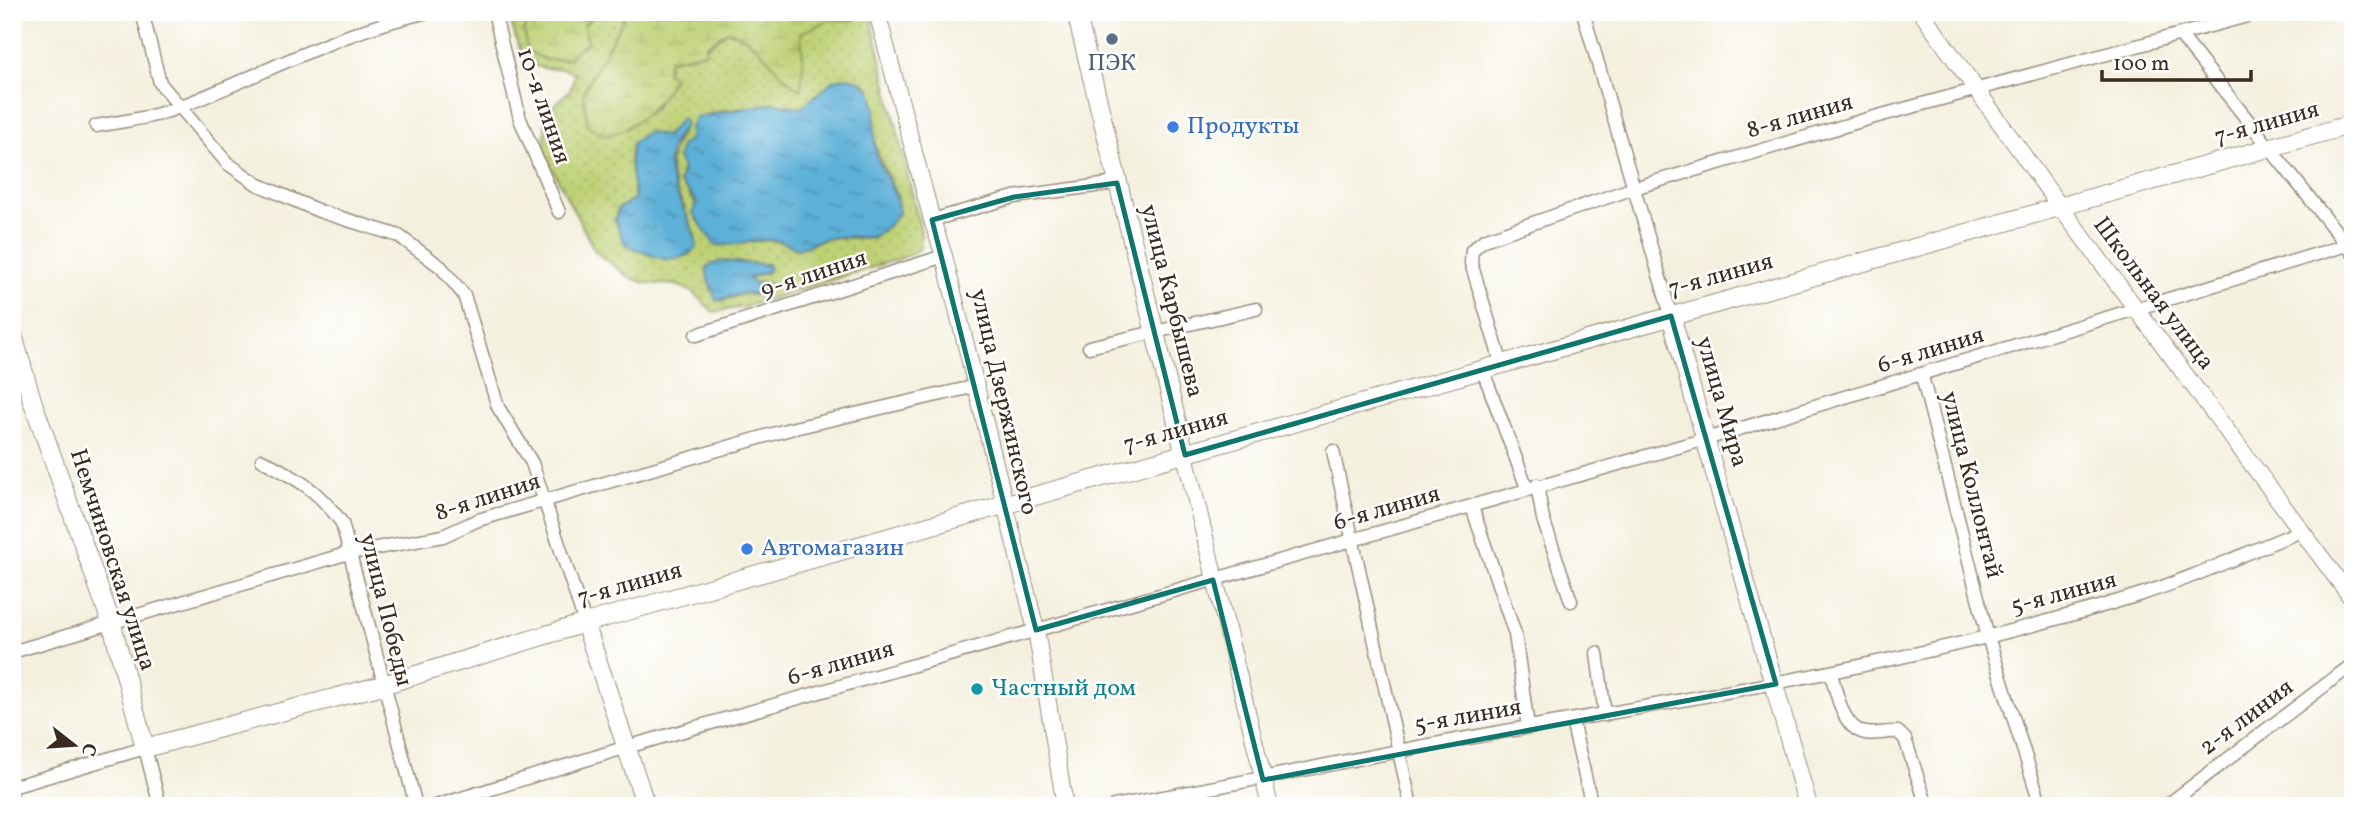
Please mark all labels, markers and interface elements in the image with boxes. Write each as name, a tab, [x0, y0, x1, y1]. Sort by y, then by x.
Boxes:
marker: ПЭК	[1104, 31, 1120, 47]
scale bar	[2102, 38, 2251, 82]
street label: 10-я линия	[507, 43, 579, 169]
place label: ПЭК	[1088, 47, 1136, 81]
text: 100 m	[2113, 50, 2170, 79]
street label: 8-я линия	[1743, 86, 1857, 148]
street label: 7-я линия	[2211, 93, 2323, 155]
place label: Продукты	[1187, 110, 1299, 144]
marker: Продукты	[1165, 119, 1181, 135]
street label: улица Карбышева	[1131, 201, 1211, 401]
street label: Школьная улица	[2084, 210, 2222, 378]
street label: 9-я линия	[756, 242, 872, 308]
street label: 7-я линия	[1665, 245, 1777, 307]
street label: улица Дзержинского	[960, 285, 1046, 519]
street label: 6-я линия	[1874, 319, 1988, 383]
street label: улица Мира	[1686, 333, 1756, 471]
street label: улица Коллонтай	[1931, 388, 2011, 582]
street label: 7-я линия	[1120, 401, 1232, 463]
street label: Немчиновская улица	[60, 445, 164, 675]
street label: 8-я линия	[431, 465, 545, 531]
street label: 6-я линия	[1330, 478, 1444, 540]
street label: улица Победы	[350, 530, 420, 690]
place label: Автомагазин	[761, 532, 904, 566]
marker: Автомагазин	[739, 541, 755, 557]
street label: 7-я линия	[574, 554, 686, 616]
street label: 5-я линия	[2007, 564, 2121, 624]
street label: 6-я линия	[784, 633, 898, 695]
street label: 2-я линия	[2193, 671, 2301, 765]
place label: Частный дом	[991, 672, 1136, 706]
marker: Частный дом	[969, 681, 985, 697]
street label: 5-я линия	[1412, 691, 1524, 743]
north arrow	[38, 710, 108, 780]
text: С	[74, 740, 103, 759]

